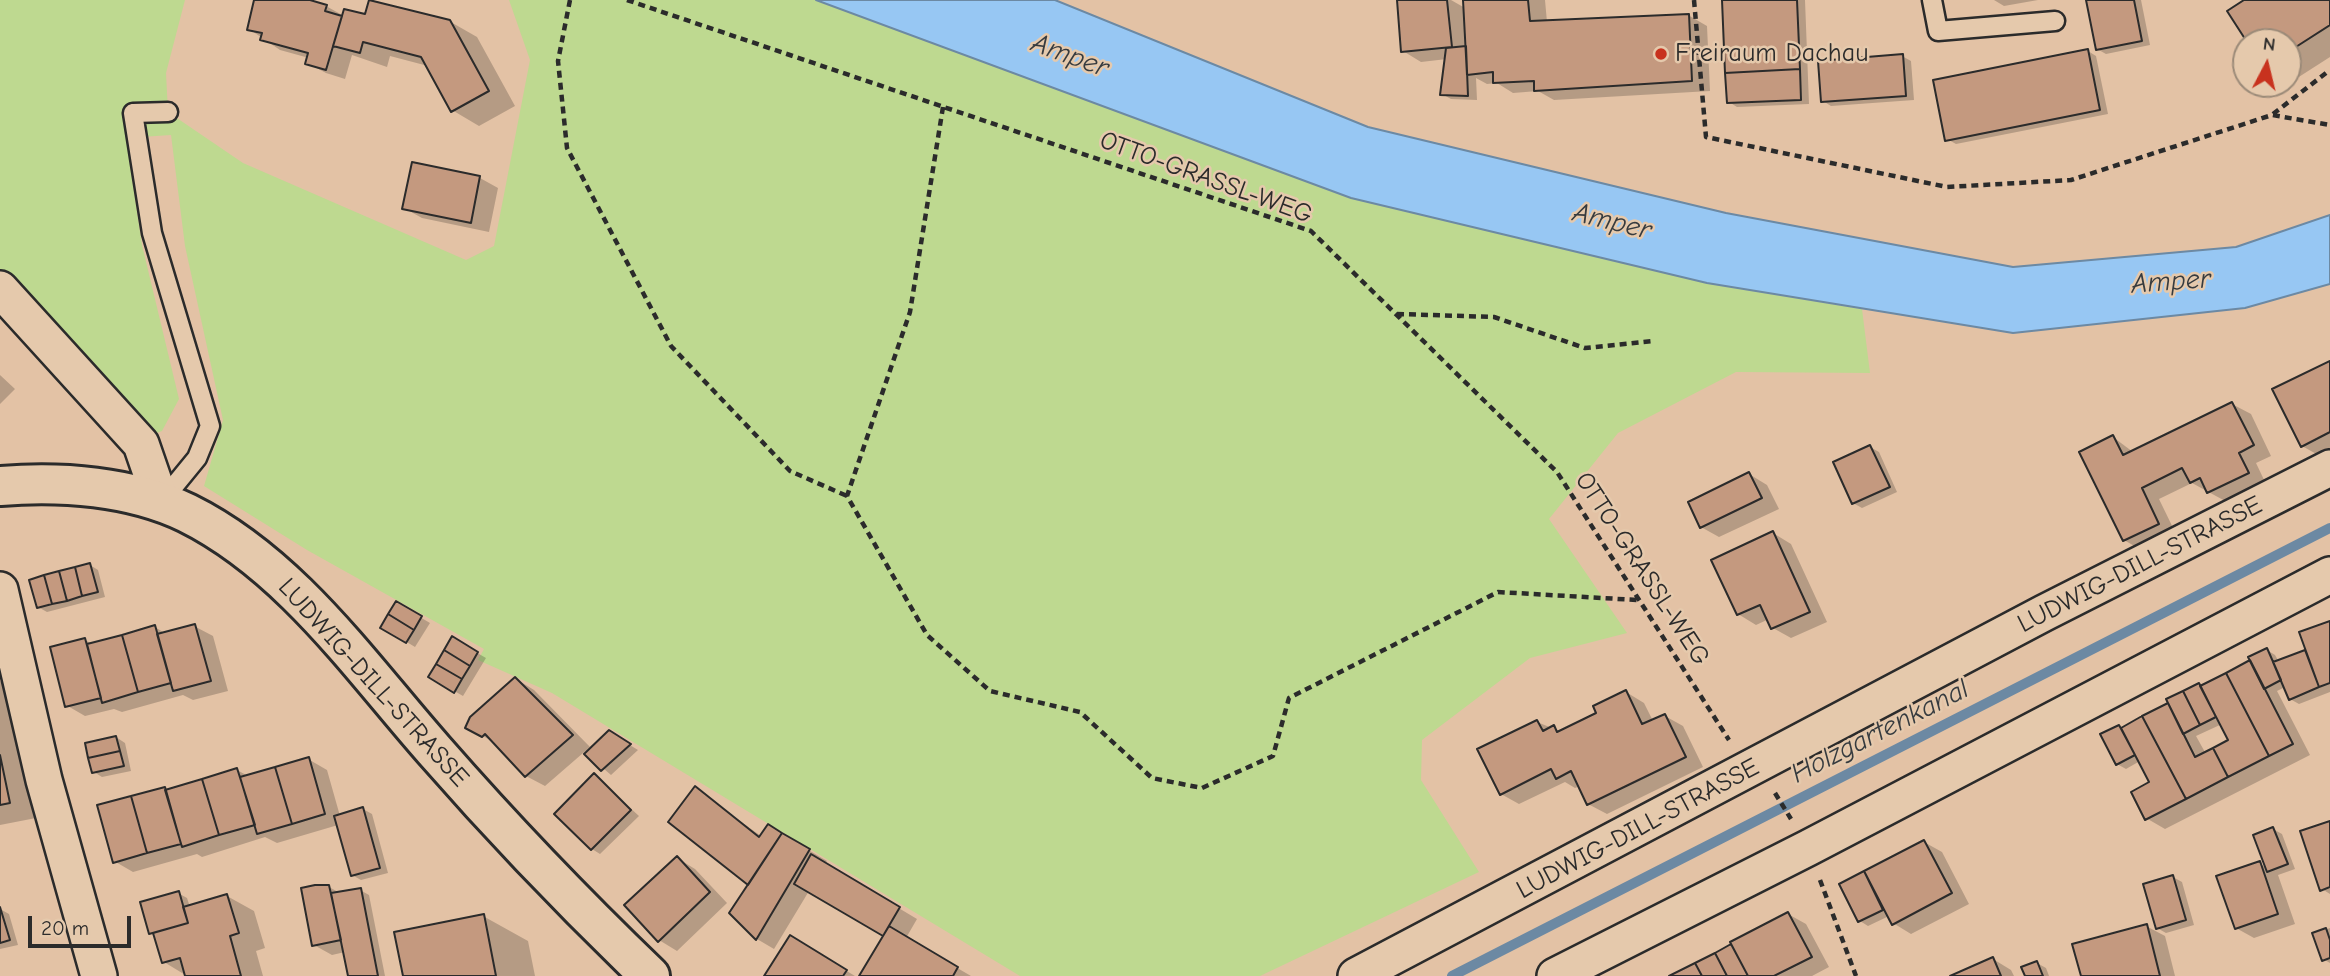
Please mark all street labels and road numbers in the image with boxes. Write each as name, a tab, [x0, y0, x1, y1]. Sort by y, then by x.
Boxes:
street label: OTTO-GRASSL-WEG	[1095, 125, 1317, 231]
street label: OTTO-GRASSL-WEG	[1568, 467, 1716, 671]
street label: LUDWIG-DILL-STRASSE	[2013, 490, 2267, 640]
street label: LUDWIG-DILL-STRASSE	[271, 572, 475, 794]
street label: LUDWIG-DILL-STRASSE	[1511, 752, 1765, 906]

